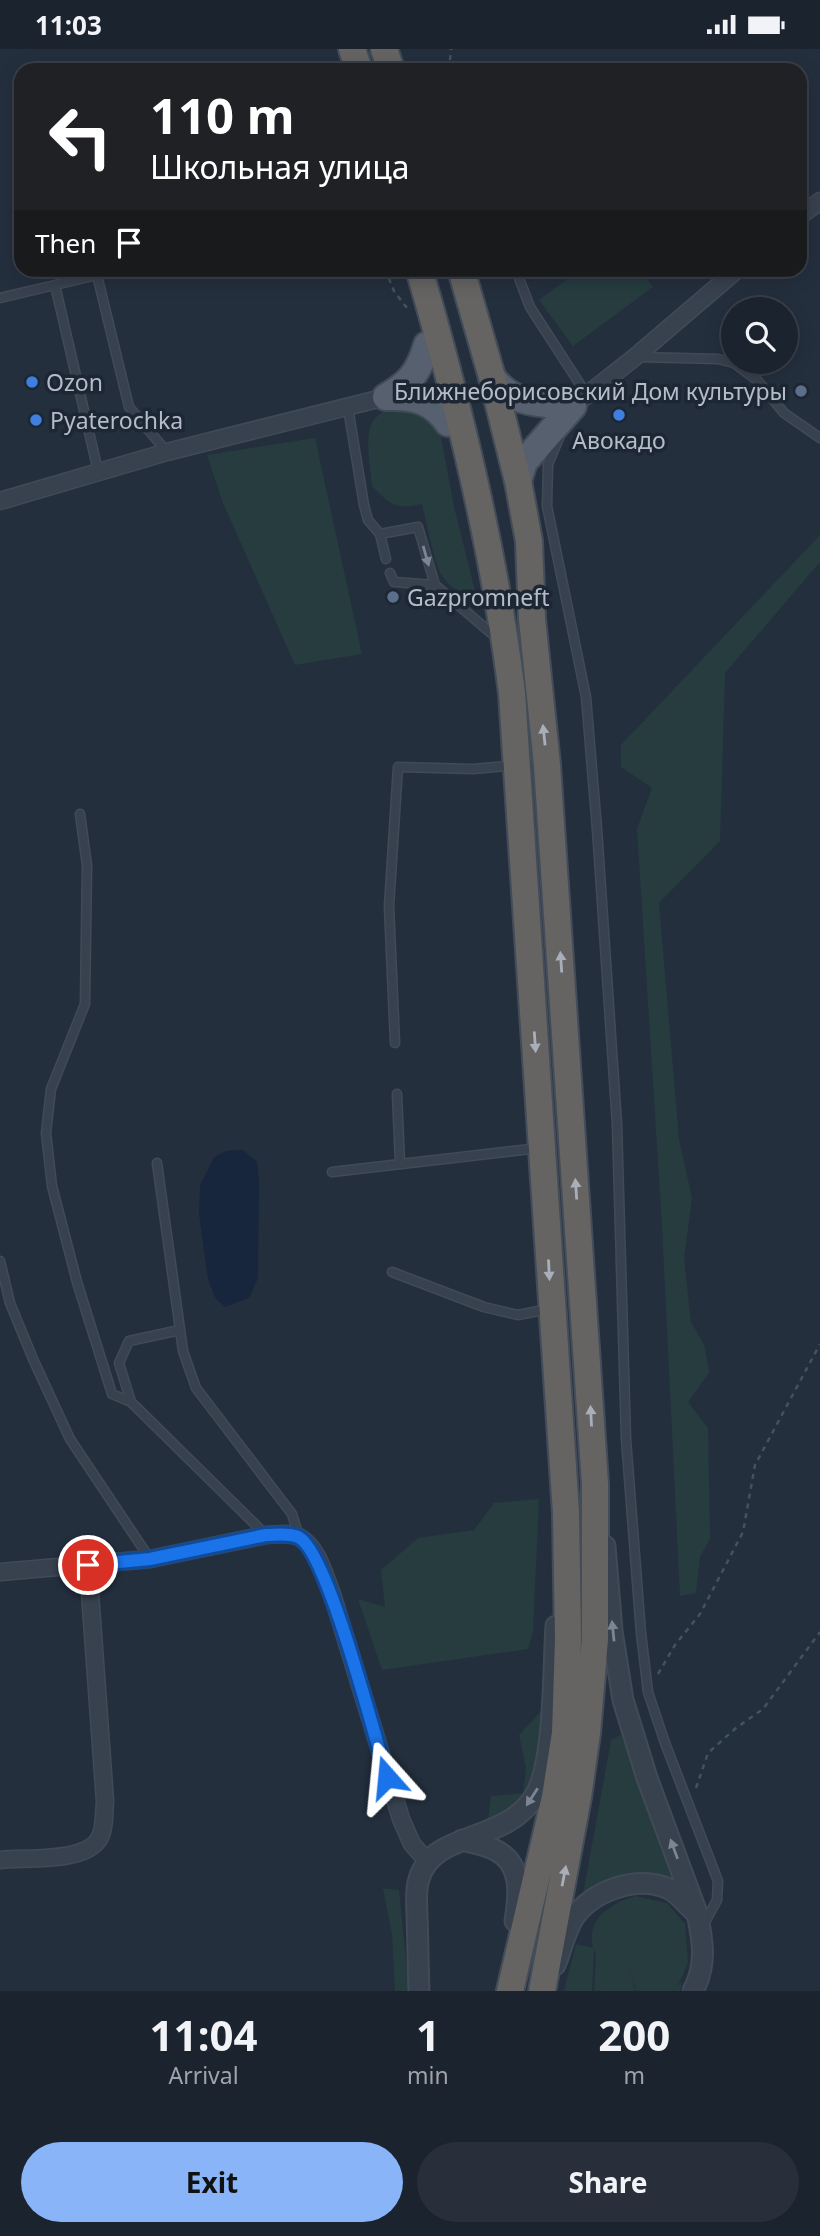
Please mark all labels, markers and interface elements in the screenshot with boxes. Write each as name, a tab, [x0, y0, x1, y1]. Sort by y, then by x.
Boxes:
text: 11:03	[35, 7, 102, 43]
text: 110 m	[150, 82, 295, 148]
icon: left	[35, 91, 126, 182]
text: Школьная улица	[150, 145, 410, 188]
icon: arrive	[110, 224, 148, 262]
text: Then	[35, 225, 96, 261]
map controls	[721, 297, 798, 374]
button: search	[721, 297, 798, 374]
place label: Ozon	[46, 366, 103, 398]
marker: Ozon	[24, 374, 40, 390]
place label: Ближнеборисовский Дом культуры	[394, 375, 787, 407]
marker: Ближнеборисовский Дом культуры	[793, 383, 809, 399]
place label: Pyaterochka	[50, 404, 183, 436]
marker: Авокадо	[611, 407, 627, 423]
marker: Pyaterochka	[28, 412, 44, 428]
place label: Авокадо	[572, 424, 666, 456]
one-way arrow	[422, 546, 432, 567]
place label: Gazpromneft	[407, 581, 549, 613]
marker: Gazpromneft	[385, 589, 401, 605]
one-way arrow	[538, 724, 549, 746]
one-way arrow	[555, 951, 566, 973]
one-way arrow	[530, 1032, 541, 1054]
one-way arrow	[570, 1178, 581, 1200]
one-way arrow	[544, 1259, 555, 1281]
one-way arrow	[585, 1405, 596, 1427]
pin	[58, 1535, 118, 1595]
icon: arrive	[69, 1546, 107, 1584]
one-way arrow	[607, 1620, 618, 1642]
position arrow	[350, 1740, 424, 1814]
one-way arrow	[525, 1788, 538, 1807]
one-way arrow	[668, 1839, 679, 1860]
one-way arrow	[559, 1865, 570, 1887]
text: 11:04	[150, 2006, 257, 2063]
text: 1	[416, 2006, 440, 2063]
text: 200	[598, 2006, 670, 2063]
text: Arrival	[168, 2059, 239, 2091]
text: min	[407, 2059, 449, 2091]
text: m	[624, 2059, 645, 2091]
button: Exit	[21, 2142, 403, 2222]
button: Share	[417, 2142, 799, 2222]

